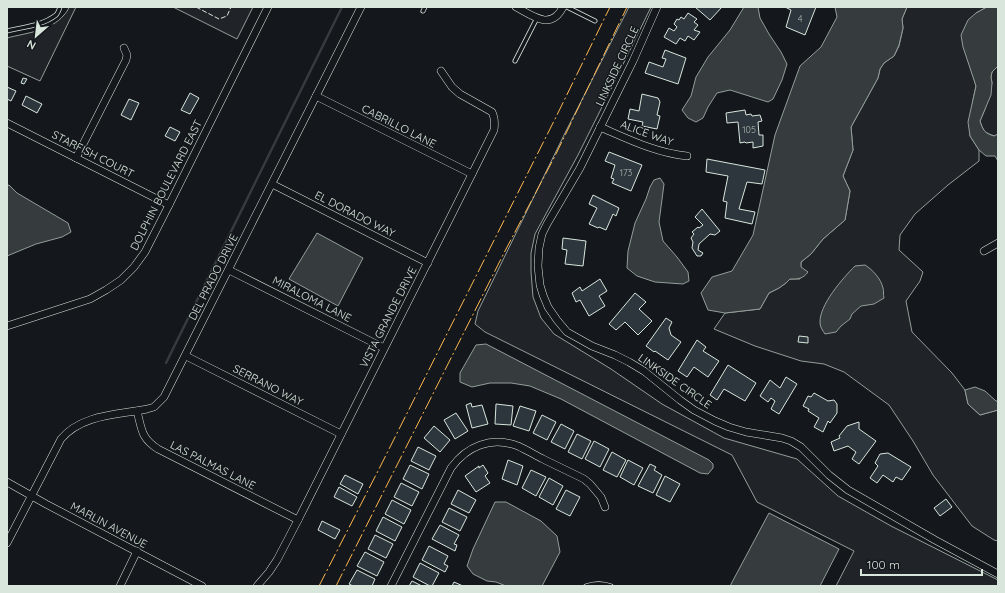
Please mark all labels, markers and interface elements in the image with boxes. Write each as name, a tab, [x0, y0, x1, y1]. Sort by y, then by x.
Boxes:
house number: 4	[798, 13, 803, 24]
north arrow	[16, 16, 56, 56]
street label: LINKSIDE CIRCLE	[592, 24, 642, 108]
text: N	[24, 37, 38, 53]
street label: CABRILLO LANE	[359, 101, 439, 151]
street label: DOLPHIN BOULEVARD EAST	[127, 117, 205, 253]
street label: ALICE WAY	[619, 117, 675, 149]
house number: 105	[742, 124, 756, 135]
street label: STARFISH COURT	[50, 127, 137, 181]
house number: 173	[620, 167, 633, 178]
street label: EL DORADO WAY	[312, 188, 398, 240]
street label: DEL PRADO DRIVE	[185, 232, 241, 322]
street label: VISTA GRANDE DRIVE	[356, 264, 420, 370]
street label: MIRALOMA LANE	[270, 273, 354, 325]
street label: LINKSIDE CIRCLE	[636, 350, 714, 412]
street label: SERRANO WAY	[231, 361, 305, 409]
street label: LAS PALMAS LANE	[168, 437, 258, 493]
street label: MARLIN AVENUE	[68, 499, 150, 551]
scale bar	[861, 551, 982, 577]
text: 100 m	[867, 557, 900, 572]

